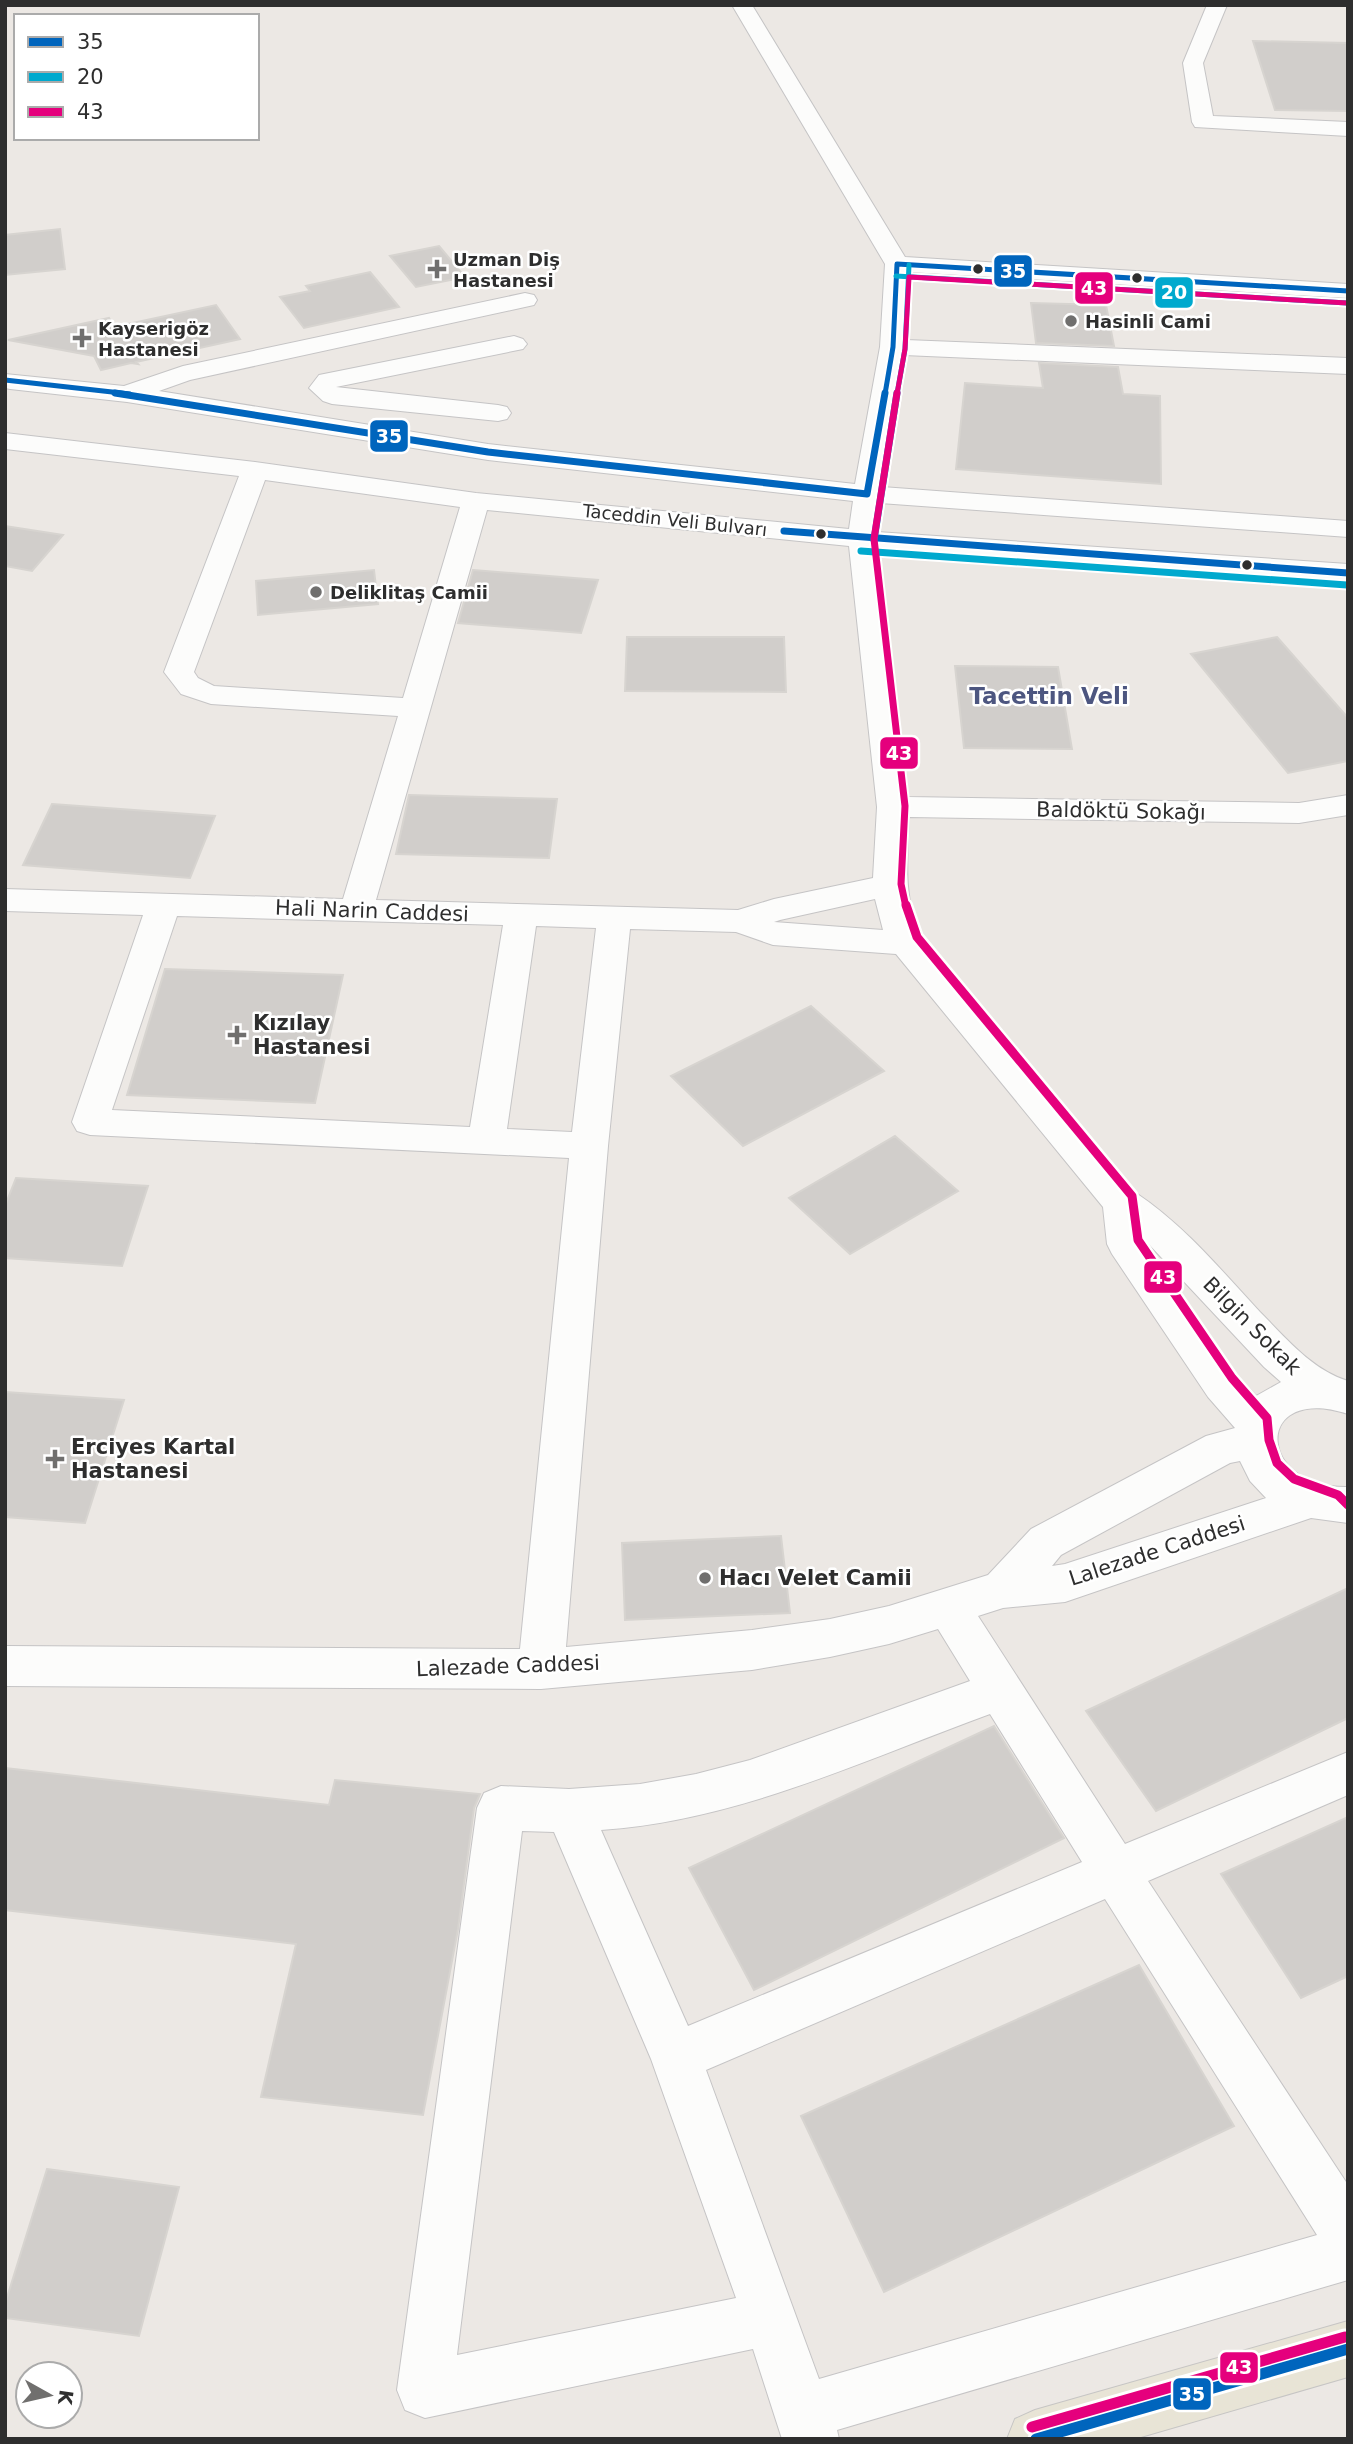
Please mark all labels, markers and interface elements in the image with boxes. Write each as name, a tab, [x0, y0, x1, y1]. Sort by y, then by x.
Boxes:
legend	[14, 14, 259, 140]
text: 35	[77, 30, 104, 54]
text: 20	[77, 65, 104, 89]
text: 43	[77, 100, 104, 124]
place label: Uzman Diş Hastanesi	[453, 249, 560, 291]
line badge: 35	[993, 254, 1033, 288]
marker: Uzman Diş Hastanesi	[427, 259, 447, 279]
text: 35	[1000, 260, 1026, 282]
unlabelled marker	[971, 262, 985, 276]
line badge: 43	[1074, 271, 1114, 305]
unlabelled marker	[1130, 271, 1144, 285]
line badge: 20	[1154, 276, 1194, 309]
text: 43	[1081, 277, 1107, 299]
text: 20	[1161, 281, 1187, 303]
place label: Hasinli Cami	[1085, 311, 1211, 332]
marker: Hasinli Cami	[1063, 313, 1079, 329]
place label: Kayserigöz Hastanesi	[98, 318, 209, 360]
marker: Kayserigöz Hastanesi	[72, 328, 92, 348]
line badge: 35	[369, 419, 409, 453]
text: 35	[376, 425, 402, 447]
street label: Taceddin Veli Bulvarı	[581, 500, 768, 540]
unlabelled marker	[814, 527, 828, 541]
unlabelled marker	[1240, 558, 1254, 572]
place label: Deliklitaş Camii	[330, 582, 488, 603]
marker: Deliklitaş Camii	[308, 584, 324, 600]
district label: Tacettin Veli	[969, 683, 1129, 709]
line badge: 43	[879, 736, 919, 770]
text: 43	[886, 742, 912, 764]
street label: Baldöktü Sokağı	[1036, 798, 1206, 824]
street label: Hali Narin Caddesi	[275, 896, 469, 926]
place label: Kızılay Hastanesi	[253, 1011, 370, 1059]
marker: Kızılay Hastanesi	[227, 1025, 247, 1045]
line badge: 43	[1143, 1260, 1183, 1294]
text: 43	[1150, 1266, 1176, 1288]
street label: Bilgin Sokak	[1198, 1272, 1306, 1380]
place label: Erciyes Kartal Hastanesi	[71, 1435, 235, 1483]
marker: Erciyes Kartal Hastanesi	[45, 1449, 65, 1469]
street label: Lalezade Caddesi	[1066, 1511, 1248, 1591]
place label: Hacı Velet Camii	[719, 1566, 912, 1590]
marker: Hacı Velet Camii	[697, 1570, 713, 1586]
street label: Lalezade Caddesi	[416, 1651, 600, 1681]
line badge: 43	[1219, 2351, 1259, 2384]
text: 43	[1226, 2356, 1252, 2378]
north arrow	[14, 2360, 84, 2430]
line badge: 35	[1172, 2377, 1212, 2411]
text: 35	[1179, 2383, 1205, 2405]
text: K	[54, 2389, 78, 2407]

